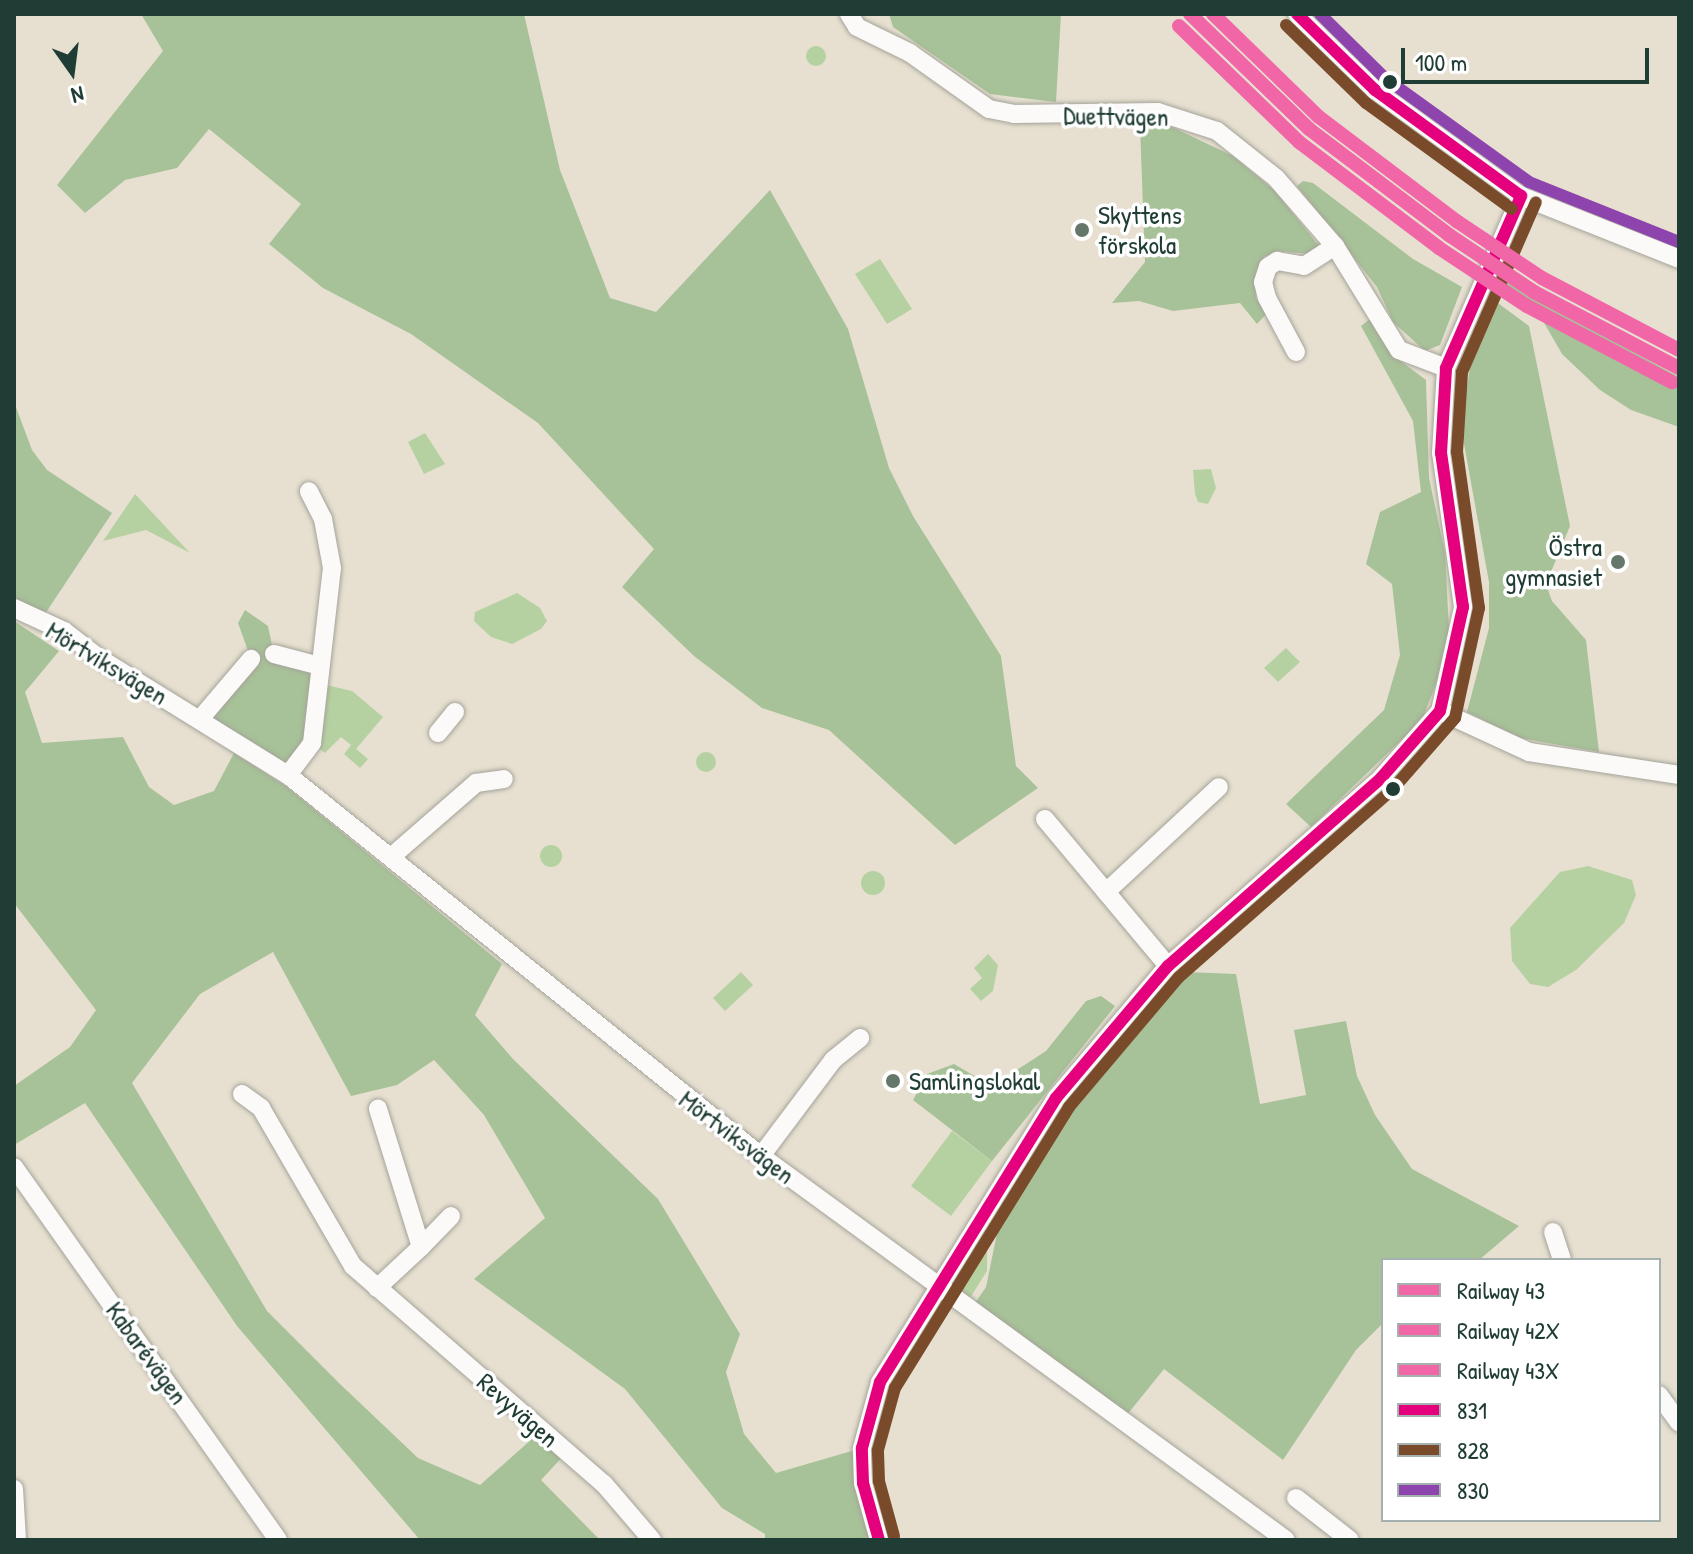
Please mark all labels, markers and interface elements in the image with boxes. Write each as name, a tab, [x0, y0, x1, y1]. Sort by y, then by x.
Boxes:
north arrow	[32, 32, 112, 112]
scale bar	[1405, 32, 1653, 82]
text: 100 m	[1415, 46, 1467, 78]
unlabelled marker	[1382, 74, 1398, 90]
text: N	[68, 79, 87, 111]
street label: Duettvägen	[1063, 99, 1169, 133]
place label: Skyttens förskola	[1098, 199, 1182, 260]
marker: Skyttens förskola	[1073, 221, 1091, 239]
place label: Östra gymnasiet	[1505, 531, 1602, 592]
marker: Östra gymnasiet	[1609, 553, 1627, 571]
street label: Mörtviksvägen	[41, 615, 173, 711]
unlabelled marker	[1385, 781, 1401, 797]
place label: Samlingslokal	[909, 1065, 1040, 1097]
marker: Samlingslokal	[884, 1072, 902, 1090]
street label: Mörtviksvägen	[673, 1084, 801, 1190]
legend	[1381, 1258, 1661, 1522]
text: Railway 43	[1457, 1274, 1545, 1306]
street label: Kabarévägen	[99, 1296, 195, 1410]
text: Railway 42X	[1457, 1314, 1560, 1346]
text: Railway 43X	[1457, 1354, 1559, 1386]
street label: Revyvägen	[471, 1366, 565, 1454]
text: 831	[1457, 1394, 1487, 1426]
text: 828	[1457, 1434, 1489, 1466]
text: 830	[1457, 1474, 1489, 1506]

